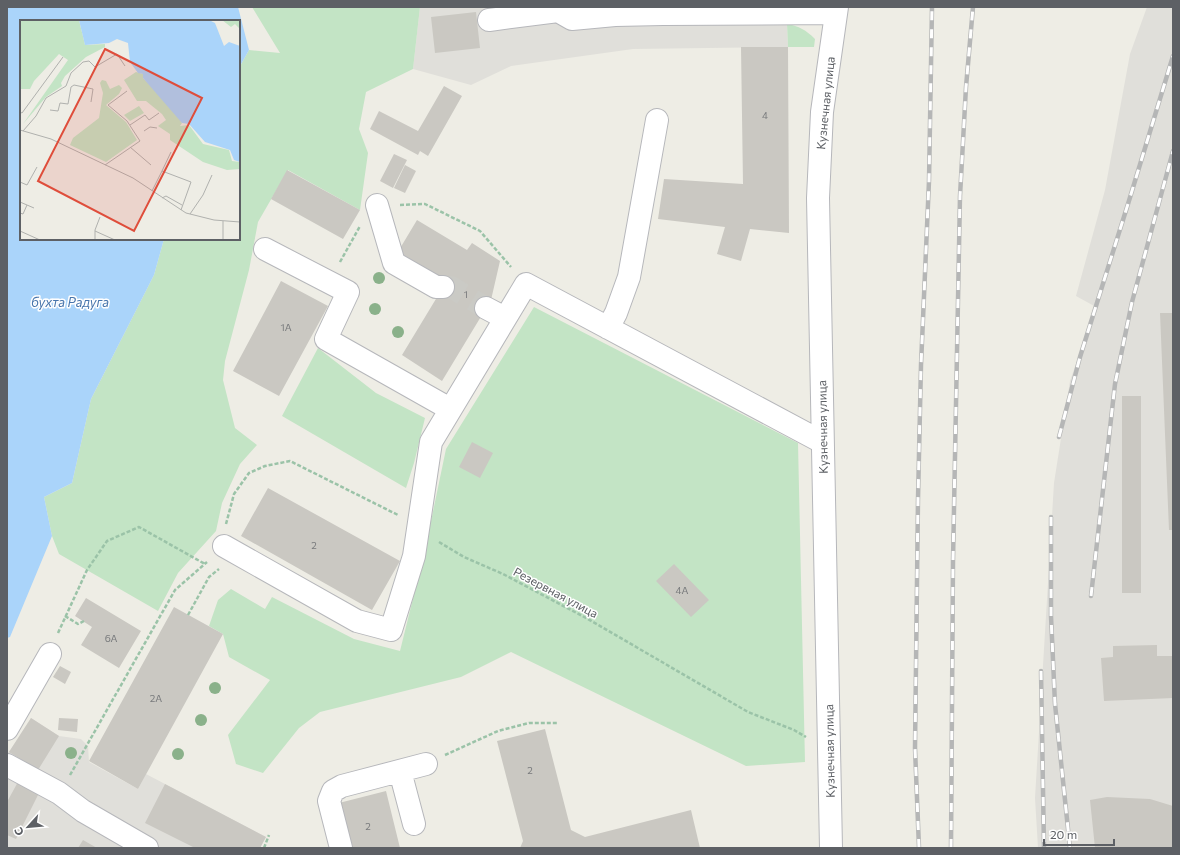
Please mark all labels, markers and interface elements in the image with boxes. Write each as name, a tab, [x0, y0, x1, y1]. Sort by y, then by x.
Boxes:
inset map	[20, 20, 240, 240]
street label: Кузнечная улица	[813, 56, 837, 150]
house number: 4	[762, 109, 768, 121]
house number: 1	[464, 288, 468, 300]
water label: бухта Радуга	[31, 294, 109, 310]
house number: 1А	[280, 321, 292, 333]
street label: Кузнечная улица	[814, 380, 830, 474]
house number: 2	[311, 539, 317, 551]
street label: Резервная улица	[511, 564, 601, 620]
house number: 4А	[676, 584, 689, 596]
house number: 6А	[105, 632, 117, 644]
house number: 2А	[150, 692, 162, 704]
street label: Кузнечная улица	[821, 704, 837, 798]
house number: 2	[527, 764, 533, 776]
north arrow	[8, 807, 48, 847]
house number: 2	[365, 820, 371, 832]
scale bar	[1044, 821, 1114, 847]
text: С	[11, 825, 26, 838]
text: 20 m	[1050, 827, 1077, 841]

